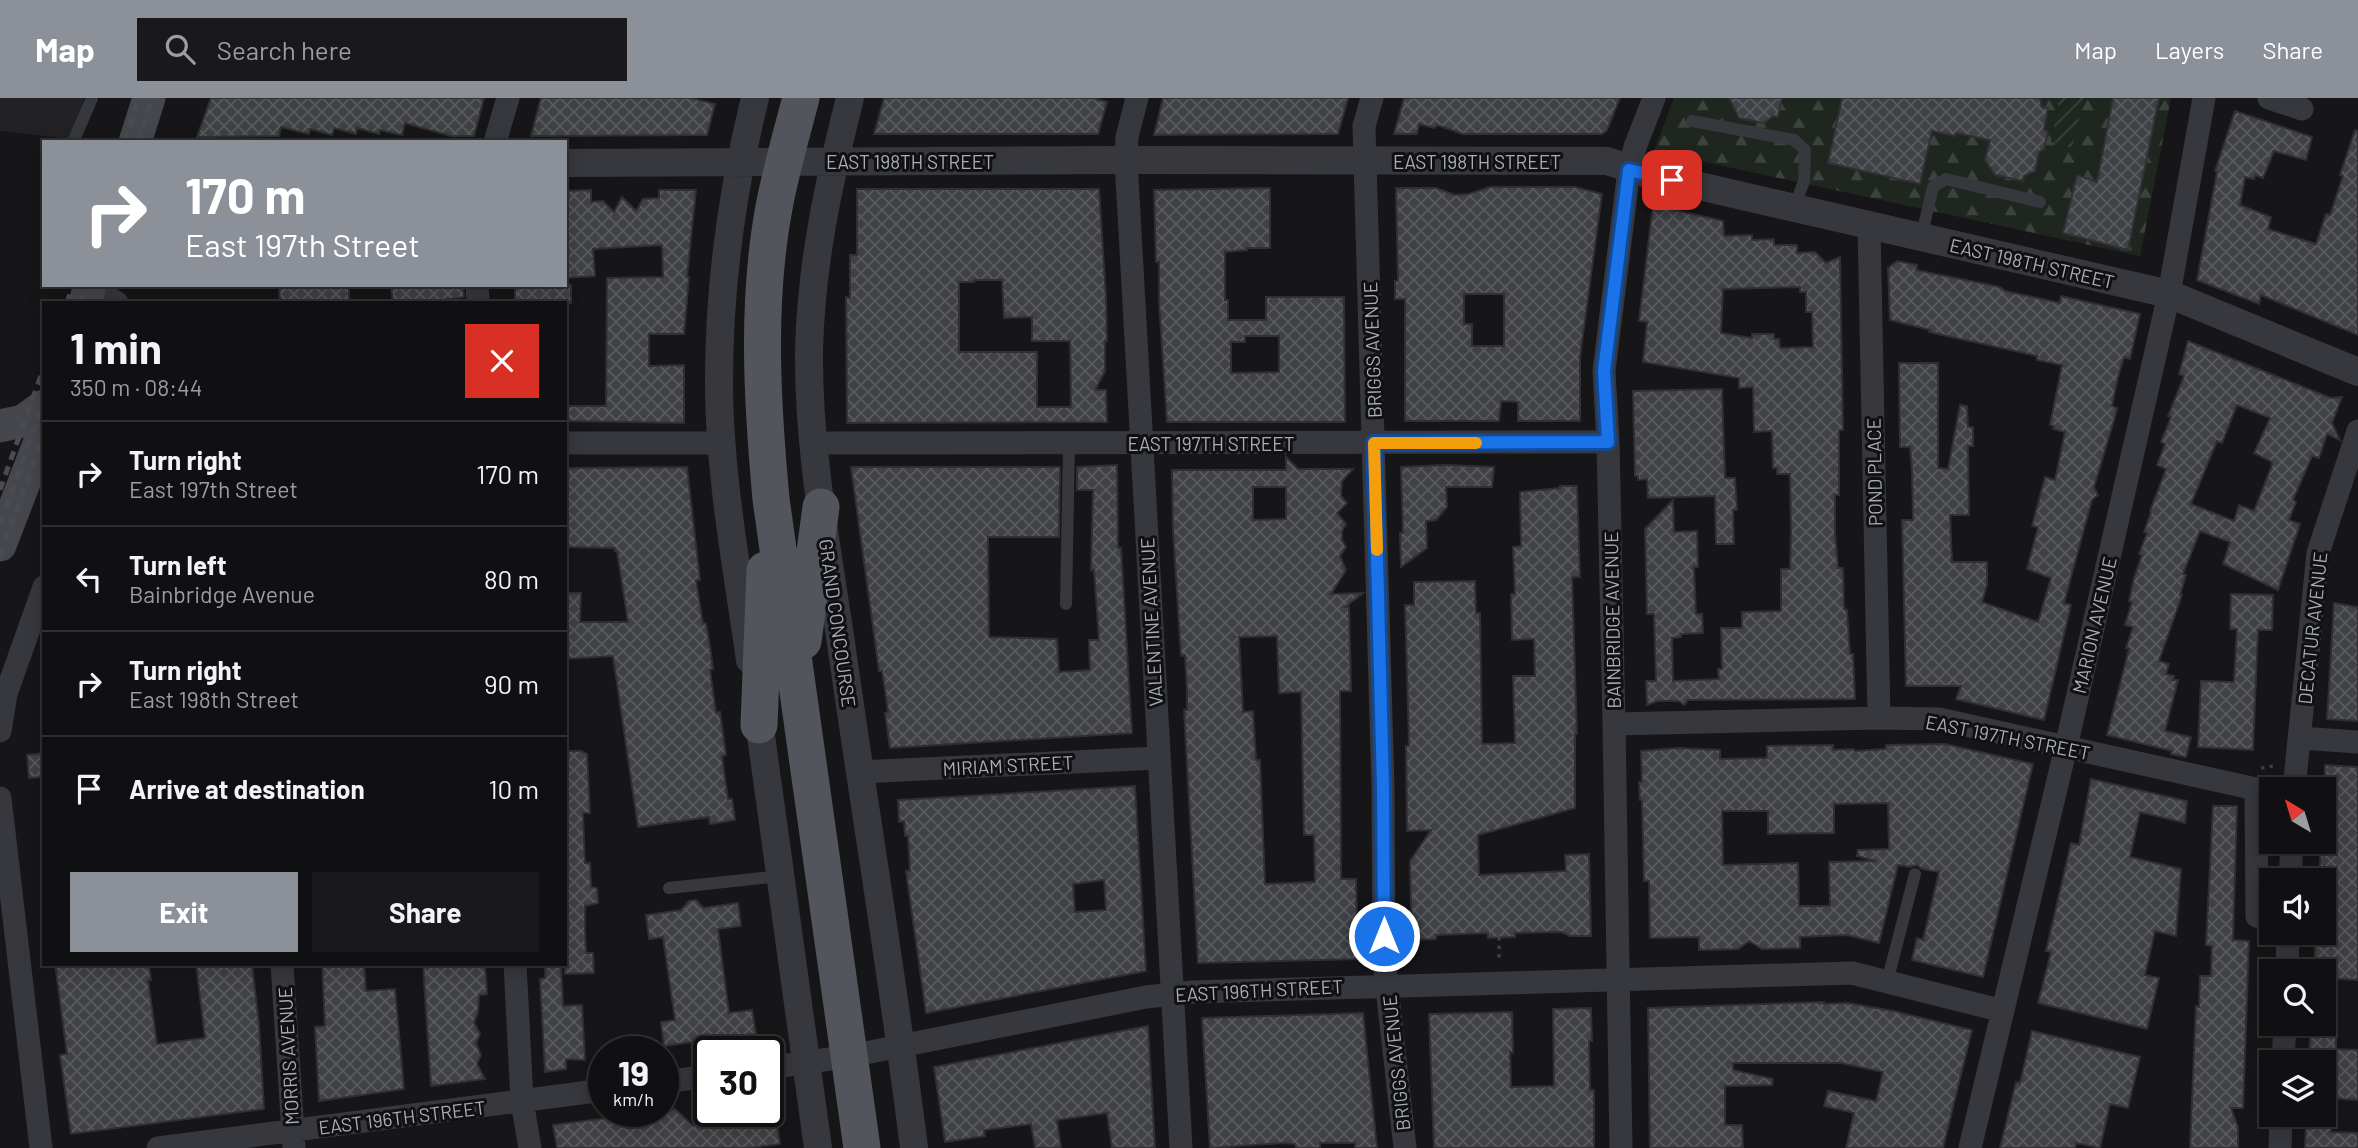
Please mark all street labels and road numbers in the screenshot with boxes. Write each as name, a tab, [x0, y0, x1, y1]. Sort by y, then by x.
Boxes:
street label: EAST 198TH STREET	[826, 150, 994, 173]
street label: EAST 198TH STREET	[1393, 150, 1561, 173]
street label: EAST 198TH STREET	[1948, 233, 2116, 293]
street label: BRIGGS AVENUE	[1358, 281, 1386, 419]
street label: POND PLACE	[1862, 418, 1886, 526]
street label: EAST 197TH STREET	[1127, 432, 1295, 455]
street label: BAINBRIDGE AVENUE	[1599, 531, 1625, 709]
street label: GRAND CONCOURSE	[815, 537, 861, 709]
street label: VALENTINE AVENUE	[1135, 537, 1167, 707]
street label: DECATUR AVENUE	[2293, 551, 2331, 705]
street label: MARION AVENUE	[2067, 554, 2121, 696]
street label: EAST 197TH STREET	[1924, 710, 2092, 764]
street label: MIRIAM STREET	[942, 750, 1074, 780]
street label: EAST 196TH STREET	[1175, 974, 1343, 1006]
street label: MORRIS AVENUE	[273, 986, 303, 1126]
street label: BRIGGS AVENUE	[1377, 994, 1415, 1132]
street label: EAST 196TH STREET	[317, 1095, 487, 1139]

